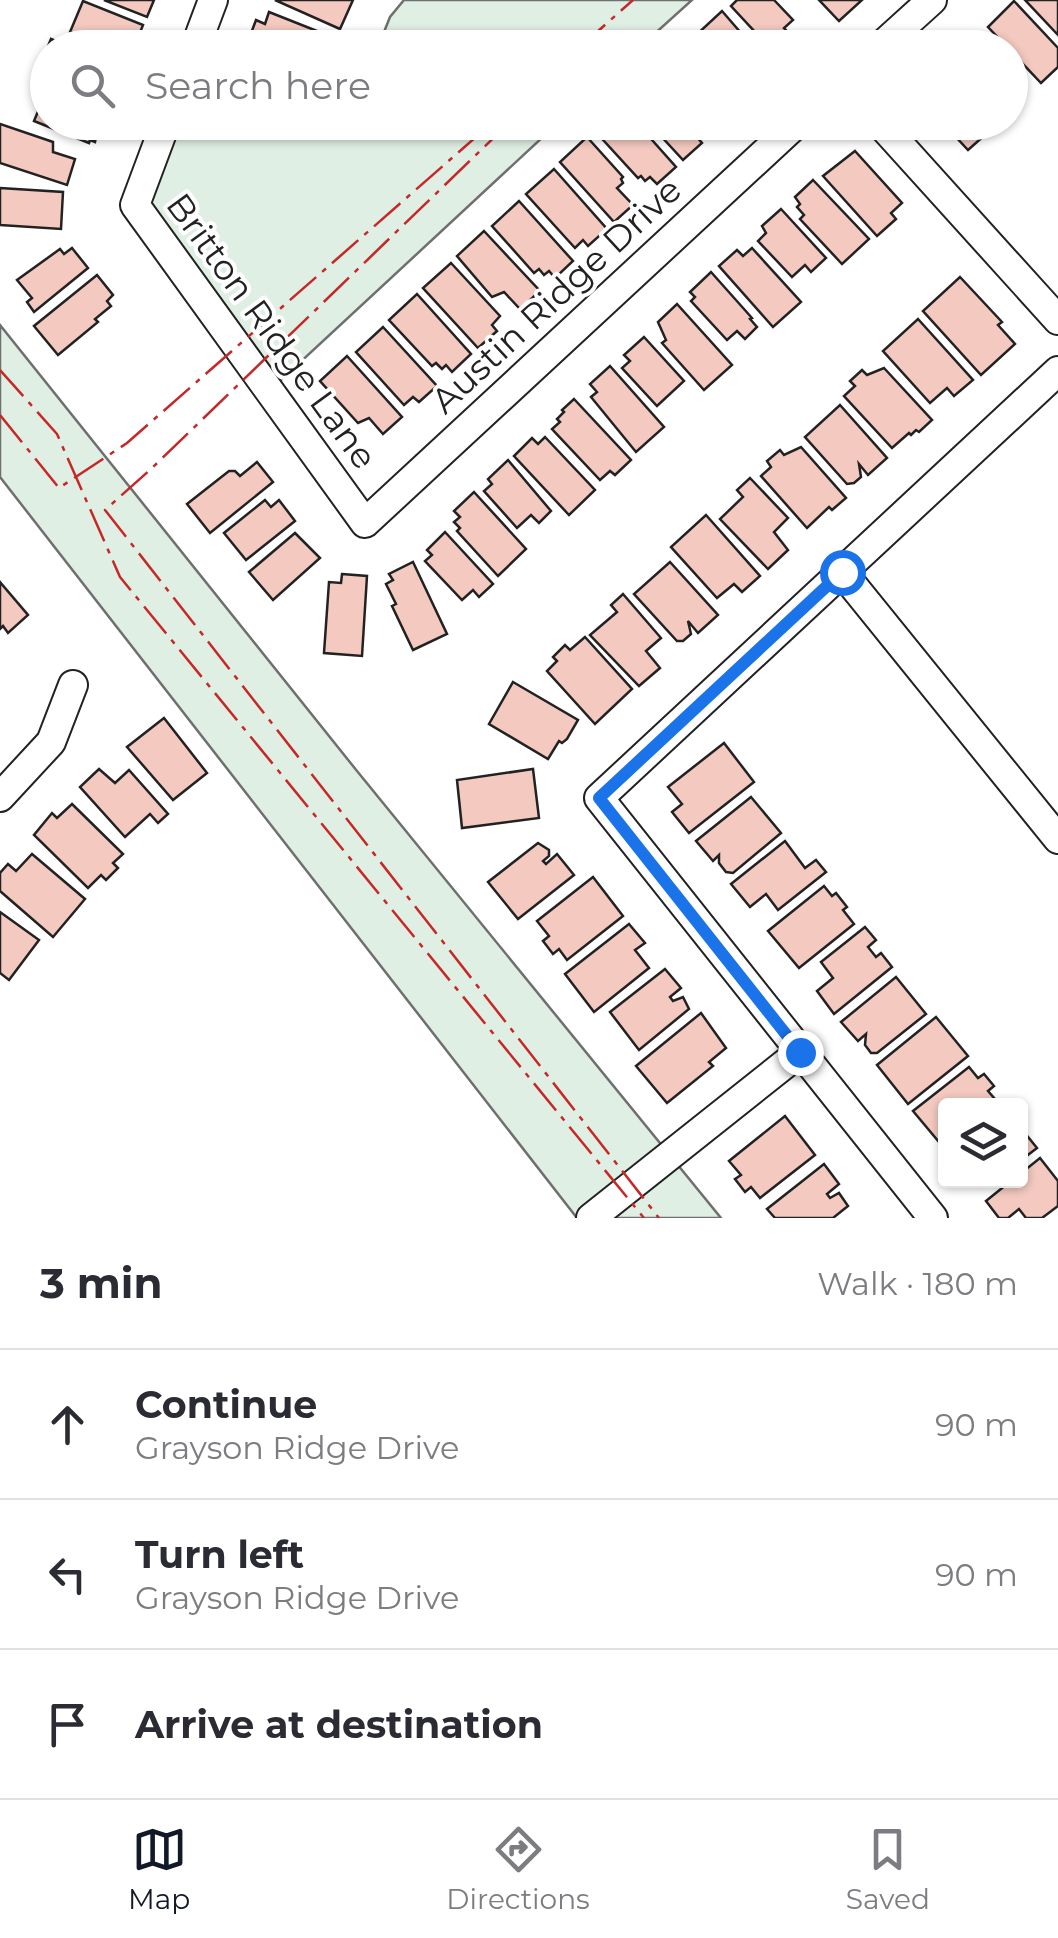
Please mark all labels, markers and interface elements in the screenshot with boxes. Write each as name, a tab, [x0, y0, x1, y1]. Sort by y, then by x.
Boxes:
search box	[30, 30, 1028, 140]
icon: search	[65, 58, 120, 113]
text: Search here	[145, 62, 371, 109]
street label: Austin Ridge Drive	[422, 168, 690, 422]
street label: Britton Ridge Lane	[158, 185, 386, 477]
route start	[820, 550, 866, 596]
route end	[778, 1030, 824, 1076]
map controls	[938, 1098, 1028, 1188]
button: layers	[938, 1098, 1028, 1188]
text: 3 min	[40, 1257, 162, 1309]
text: Walk · 180 m	[817, 1264, 1018, 1303]
text: Continue	[135, 1381, 317, 1428]
icon: ahead	[40, 1397, 95, 1452]
text: 90 m	[935, 1405, 1018, 1444]
text: Grayson Ridge Drive	[135, 1428, 459, 1467]
text: Turn left	[135, 1531, 304, 1578]
icon: left	[40, 1547, 95, 1602]
text: 90 m	[935, 1555, 1018, 1594]
text: Grayson Ridge Drive	[135, 1578, 459, 1617]
icon: arrive	[40, 1697, 95, 1752]
text: Arrive at destination	[135, 1701, 543, 1748]
tab: Map	[128, 1822, 190, 1916]
tab: Directions	[446, 1822, 590, 1916]
tab: Saved	[846, 1822, 930, 1916]

